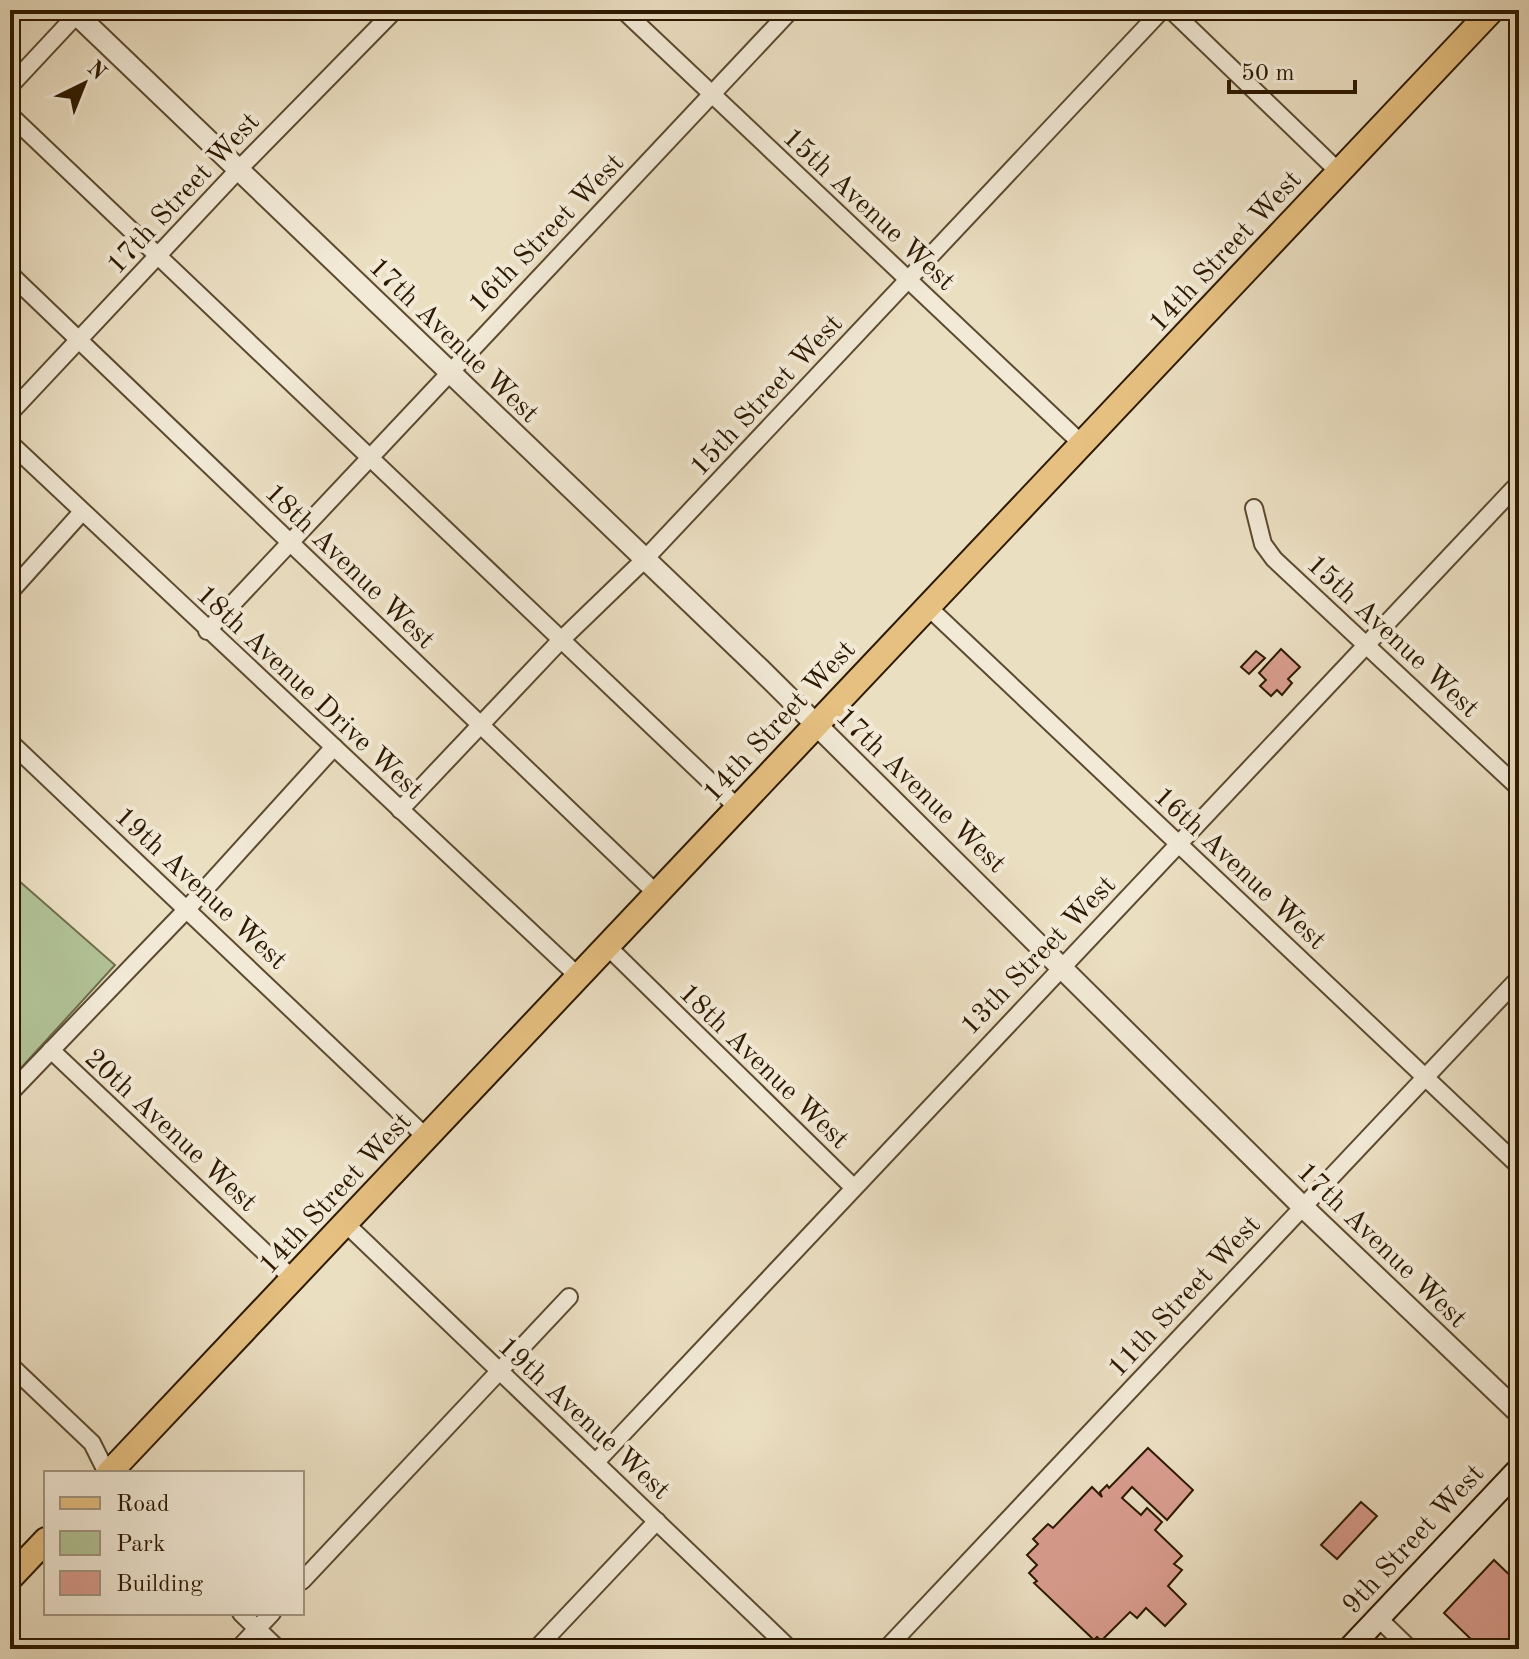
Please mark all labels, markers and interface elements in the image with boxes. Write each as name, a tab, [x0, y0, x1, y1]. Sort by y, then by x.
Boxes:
north arrow	[44, 44, 124, 124]
scale bar	[1229, 44, 1355, 94]
text: N	[83, 57, 110, 85]
text: 50 m	[1241, 62, 1295, 86]
street label: 17th Street West	[103, 108, 266, 280]
street label: 15th Avenue West	[776, 124, 959, 297]
street label: 16th Street West	[464, 149, 630, 319]
street label: 14th Street West	[1145, 166, 1308, 338]
street label: 17th Avenue West	[363, 253, 543, 429]
street label: 15th Street West	[686, 310, 849, 482]
street label: 18th Avenue West	[259, 479, 439, 655]
street label: 15th Avenue West	[1300, 551, 1483, 724]
street label: 18th Avenue Drive West	[190, 581, 428, 805]
street label: 14th Street West	[699, 636, 862, 808]
street label: 17th Avenue West	[830, 703, 1010, 879]
street label: 16th Avenue West	[1147, 783, 1330, 956]
street label: 19th Avenue West	[108, 803, 291, 976]
street label: 13th Street West	[956, 871, 1122, 1041]
street label: 18th Avenue West	[673, 979, 853, 1155]
street label: 20th Avenue West	[78, 1045, 261, 1218]
street label: 14th Street West	[255, 1108, 418, 1280]
street label: 17th Avenue West	[1291, 1158, 1471, 1334]
street label: 11th Street West	[1104, 1211, 1267, 1383]
street label: 19th Avenue West	[491, 1333, 674, 1506]
street label: 9th Street West	[1338, 1460, 1490, 1620]
legend	[44, 1471, 304, 1615]
text: Road	[116, 1493, 169, 1517]
text: Park	[116, 1533, 165, 1557]
text: Building	[116, 1573, 203, 1597]

